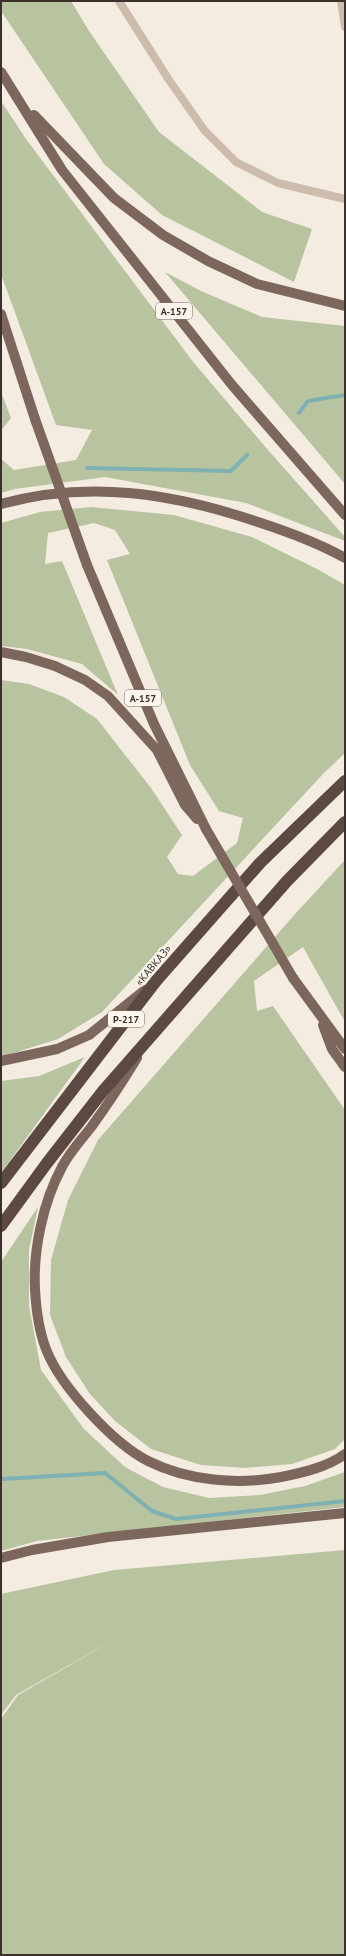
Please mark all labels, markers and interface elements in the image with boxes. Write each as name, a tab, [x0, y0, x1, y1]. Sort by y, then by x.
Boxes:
road number: А-157	[156, 303, 192, 319]
road number: А-157	[125, 690, 161, 706]
street label: «КАВКАЗ»	[132, 942, 174, 988]
road number: Р-217	[108, 1011, 144, 1027]

